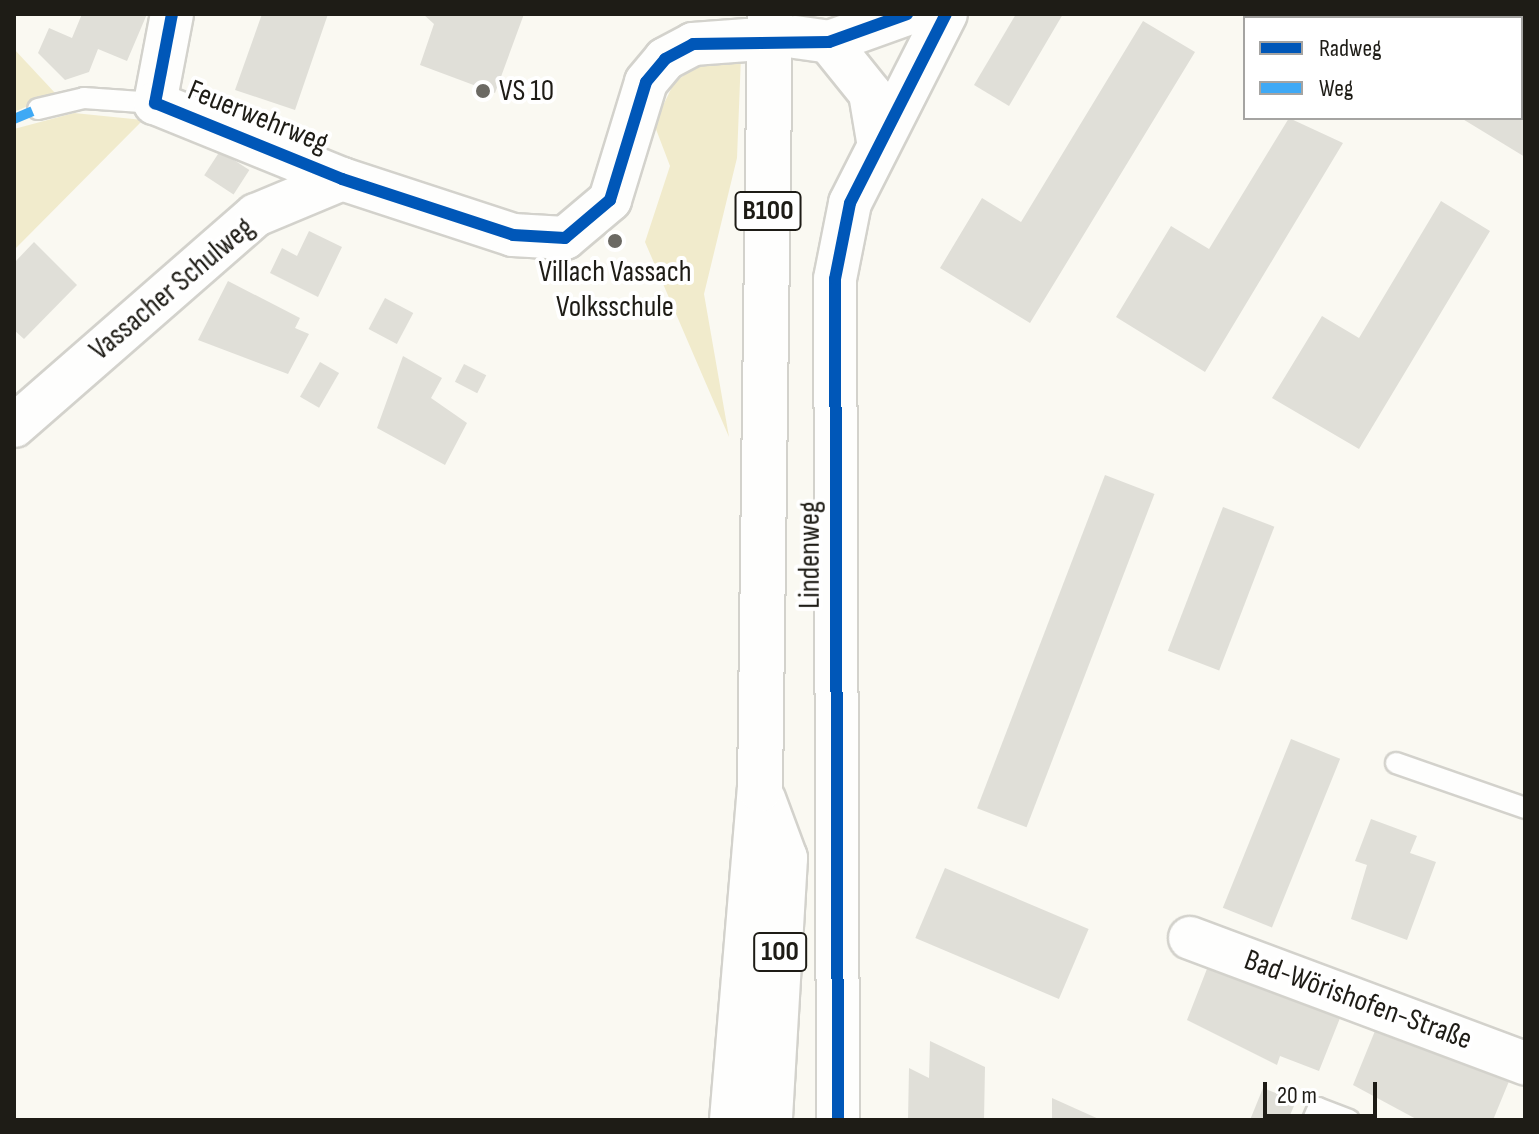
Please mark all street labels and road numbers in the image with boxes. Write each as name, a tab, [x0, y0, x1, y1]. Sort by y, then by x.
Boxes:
street label: Feuerwehrweg	[183, 73, 333, 161]
road number: B100	[734, 187, 802, 235]
street label: Vassacher Schulweg	[82, 210, 262, 368]
street label: Lindenweg	[792, 501, 828, 609]
road number: 100	[752, 928, 808, 976]
street label: Bad-Wörishofen-Straße	[1239, 942, 1477, 1058]

